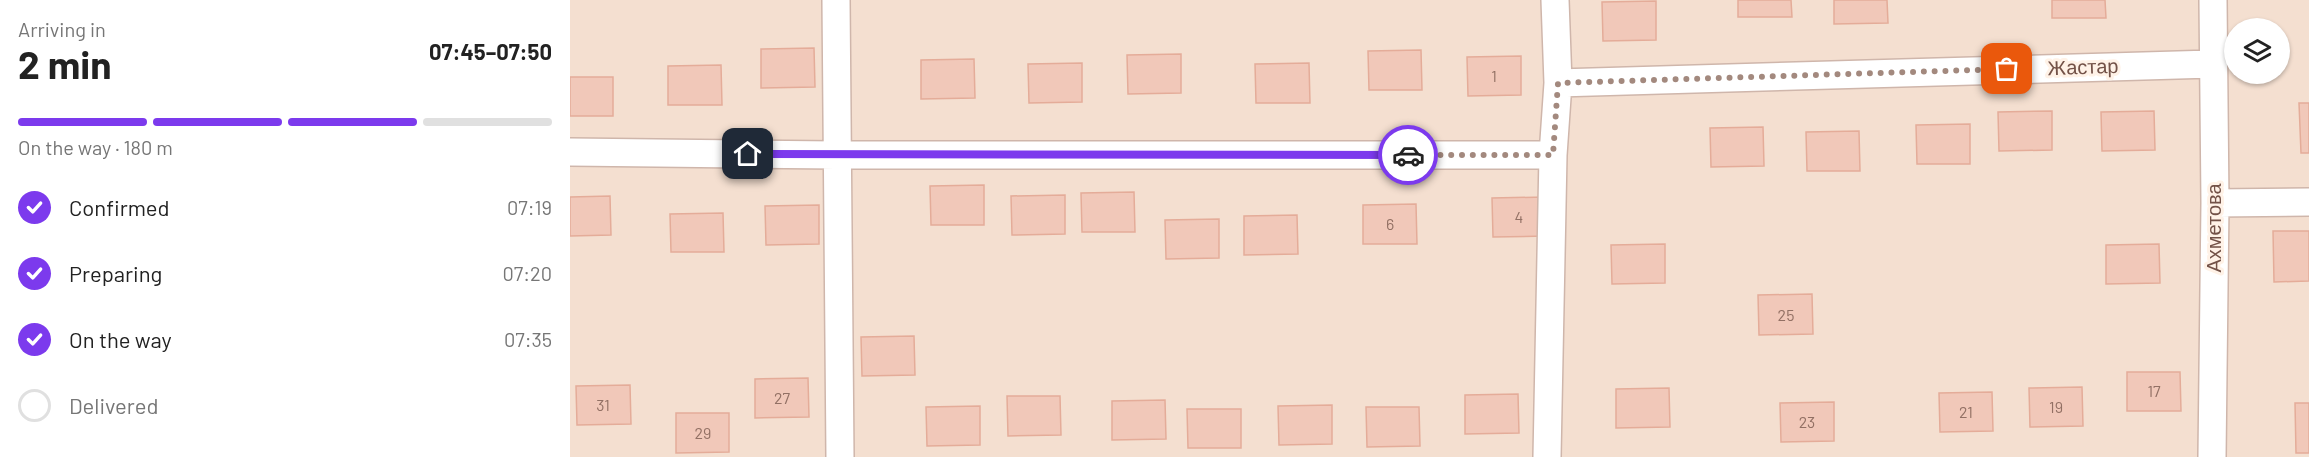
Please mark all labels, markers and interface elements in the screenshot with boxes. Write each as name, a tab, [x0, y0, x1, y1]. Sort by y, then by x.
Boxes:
text: Arriving in	[18, 17, 106, 41]
map controls	[2224, 18, 2290, 84]
button: layers	[2224, 18, 2290, 84]
text: 07:45–07:50	[429, 38, 552, 64]
text: 2 min	[18, 40, 111, 87]
pin	[1981, 43, 2032, 94]
icon: bag	[1990, 52, 2023, 85]
street label: Жастар	[2047, 53, 2119, 79]
house number: 1	[1491, 66, 1497, 85]
courier	[1378, 125, 1438, 185]
pin	[722, 128, 773, 179]
text: On the way · 180 m	[18, 135, 173, 159]
icon: home	[731, 137, 764, 170]
icon: car	[1392, 139, 1425, 172]
street label: Ахметова	[2201, 183, 2225, 273]
icon: check	[18, 191, 51, 224]
text: Confirmed	[69, 194, 169, 220]
text: 07:19	[507, 195, 552, 219]
house number: 4	[1515, 207, 1523, 226]
house number: 6	[1386, 214, 1394, 233]
icon: check	[18, 257, 51, 290]
text: Preparing	[69, 260, 162, 286]
text: 07:20	[502, 261, 552, 285]
house number: 25	[1778, 305, 1794, 324]
icon: check	[18, 323, 51, 356]
text: On the way	[69, 326, 172, 352]
text: 07:35	[504, 327, 552, 351]
house number: 17	[2147, 381, 2161, 400]
house number: 27	[774, 388, 790, 407]
text: Delivered	[69, 392, 158, 418]
house number: 31	[596, 395, 610, 414]
house number: 19	[2049, 397, 2063, 416]
house number: 21	[1959, 402, 1973, 421]
house number: 23	[1799, 412, 1815, 431]
house number: 29	[695, 423, 711, 442]

